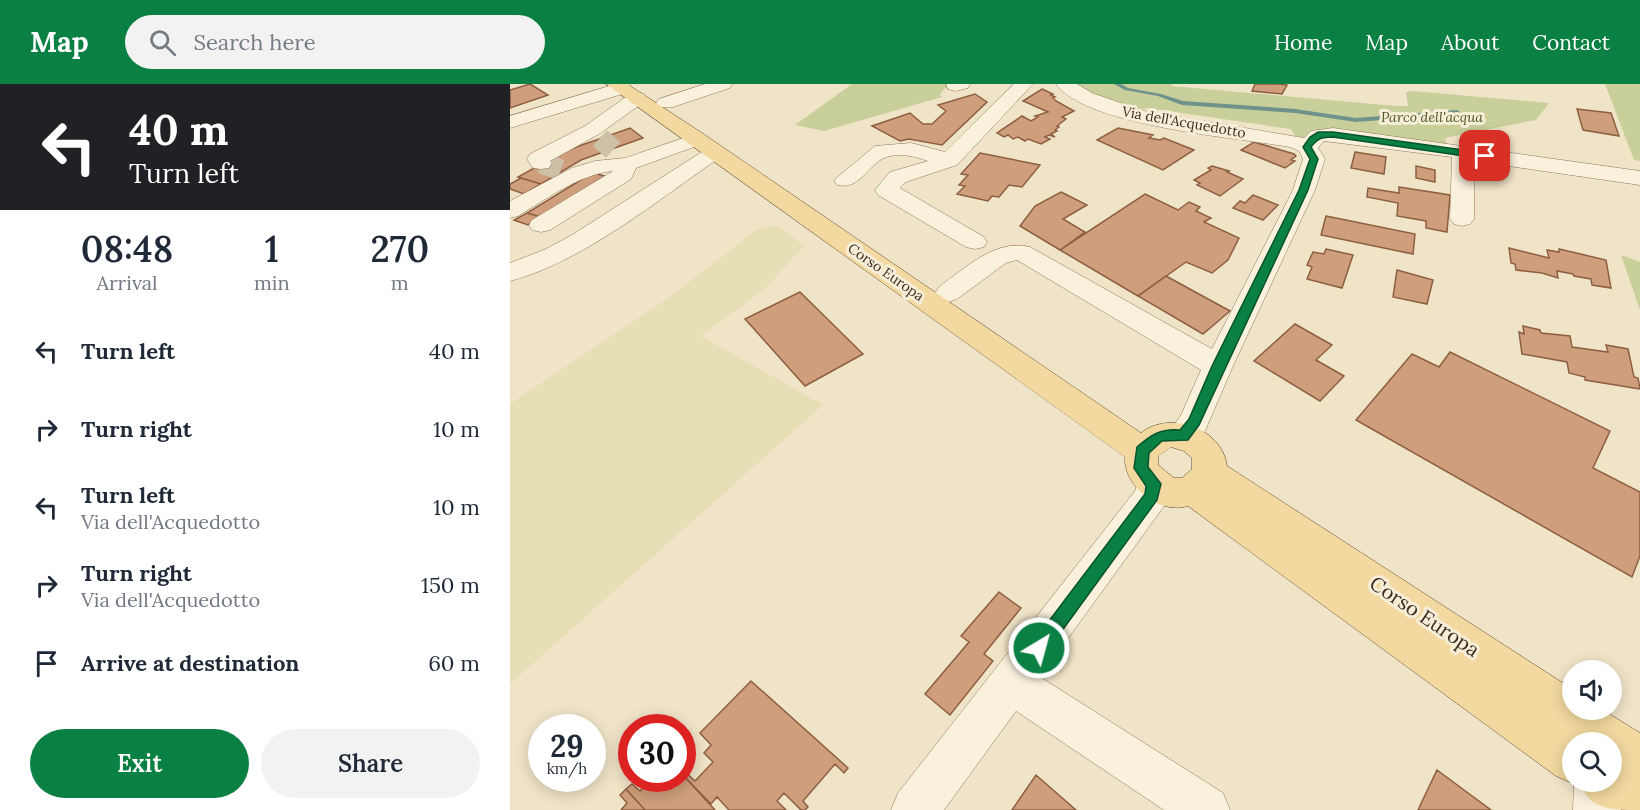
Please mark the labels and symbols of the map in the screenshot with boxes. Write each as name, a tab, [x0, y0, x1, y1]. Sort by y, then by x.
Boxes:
street label: Via dell'Acquedotto	[1120, 102, 1247, 142]
park label: Parco dell'acqua	[1381, 108, 1483, 126]
pin	[1459, 130, 1510, 181]
street label: Corso Europa	[844, 239, 928, 305]
street label: Corso Europa	[1365, 570, 1485, 662]
position arrow	[1007, 616, 1071, 680]
speed limit sign: 30	[618, 714, 696, 792]

